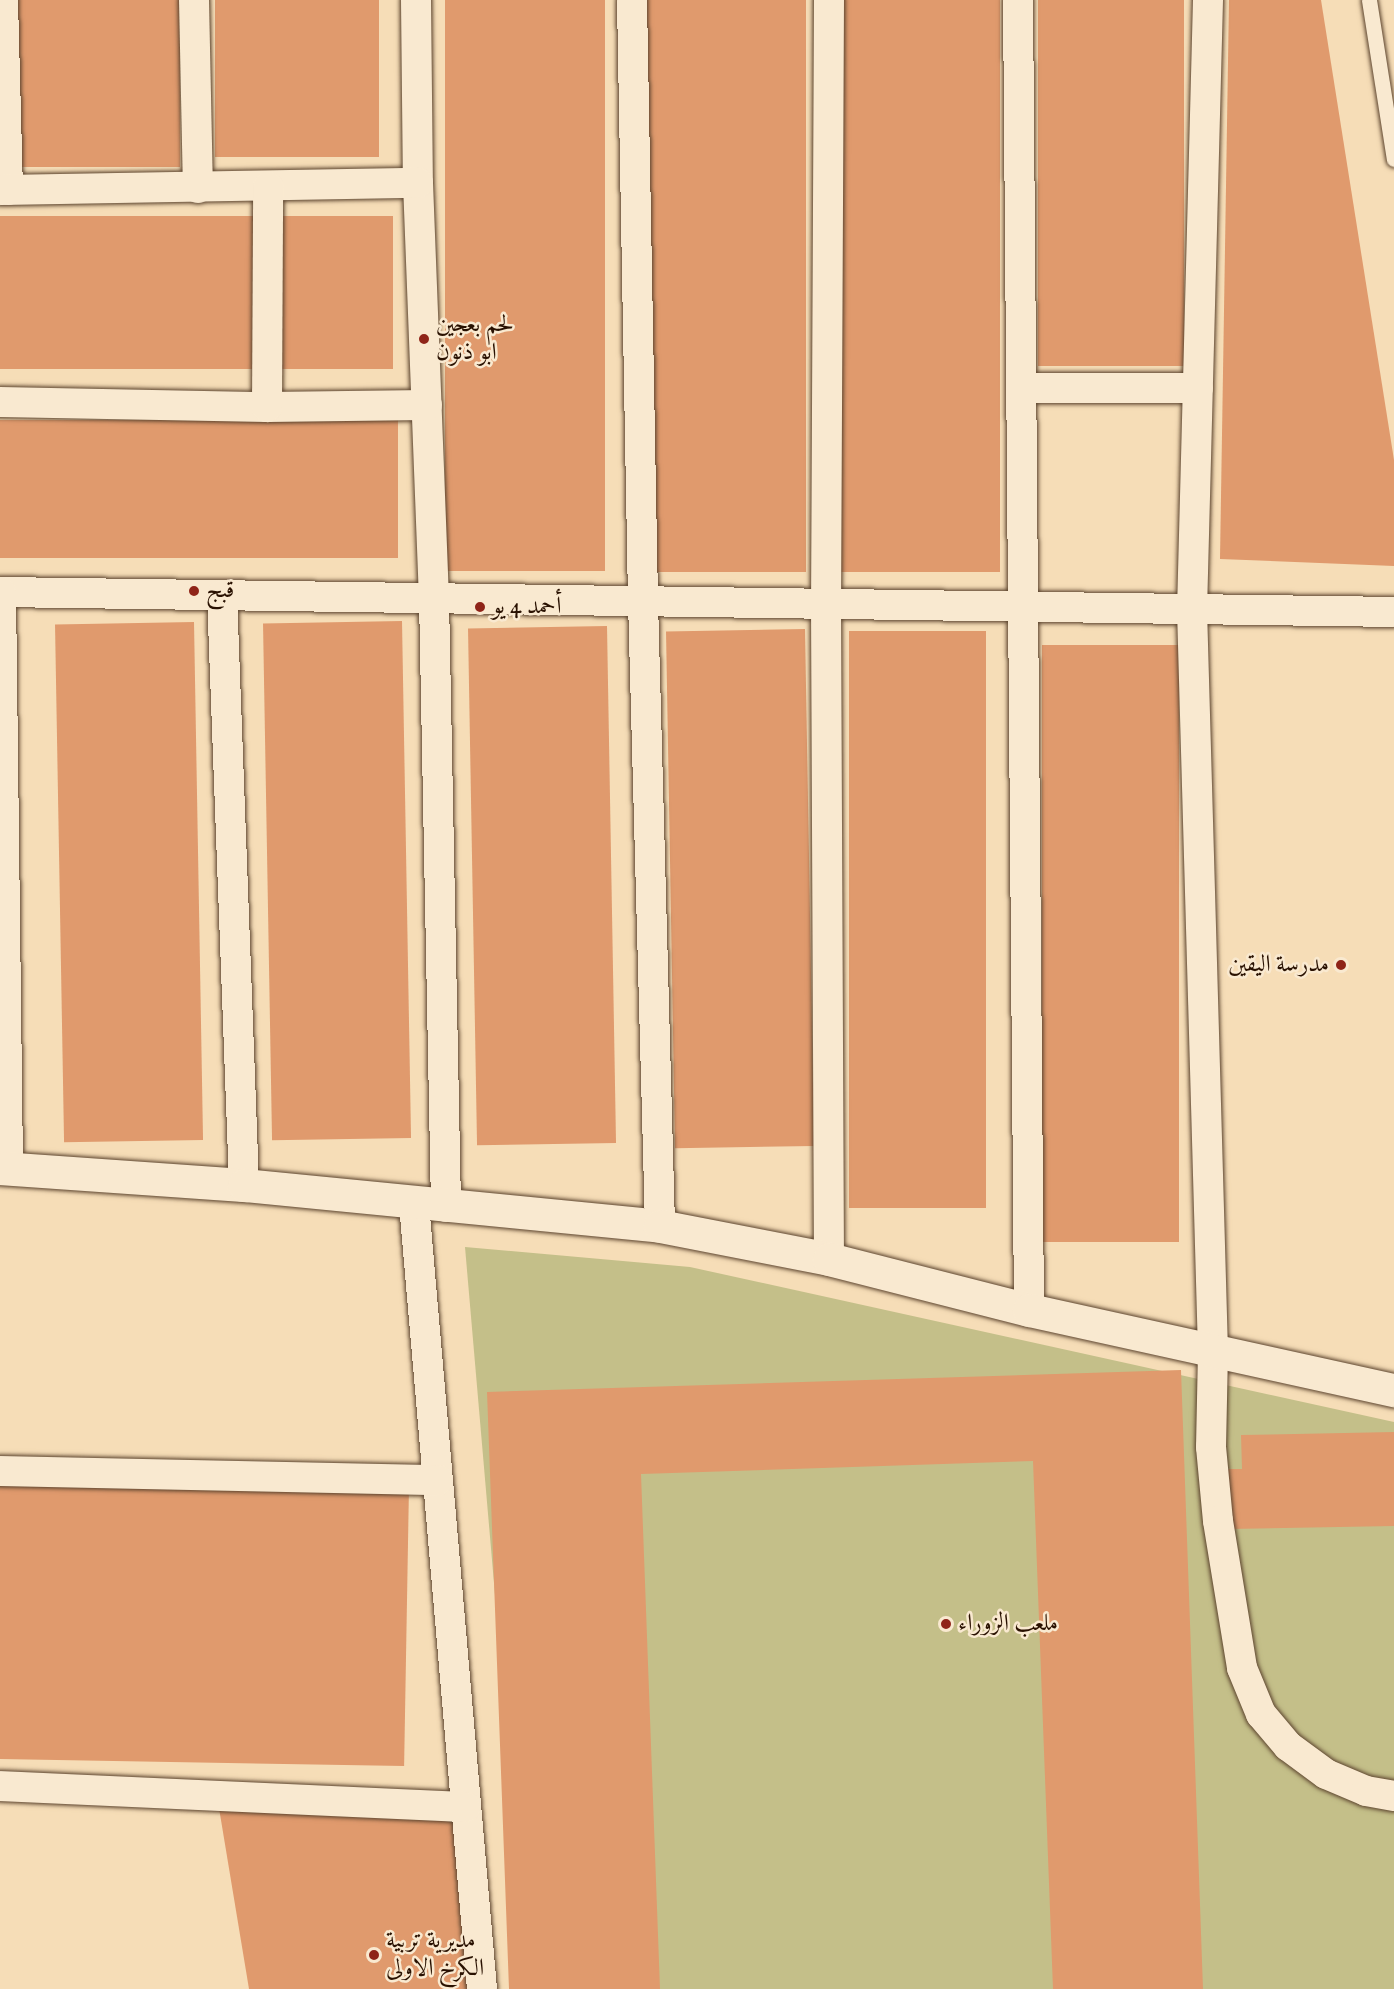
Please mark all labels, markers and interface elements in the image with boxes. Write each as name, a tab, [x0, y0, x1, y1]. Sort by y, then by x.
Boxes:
place label: لحم بعجين ابو ذنون	[436, 311, 513, 367]
marker: لحم بعجين ابو ذنون	[417, 332, 431, 346]
place label: قبج	[206, 577, 234, 605]
marker: قبج	[187, 584, 201, 598]
place label: أحمد 4 يو	[492, 593, 562, 621]
marker: أحمد 4 يو	[473, 600, 487, 614]
place label: مدرسة اليقين	[1228, 951, 1329, 979]
marker: مدرسة اليقين	[1334, 958, 1348, 972]
place label: ملعب الزوراء	[958, 1610, 1058, 1638]
marker: ملعب الزوراء	[939, 1617, 953, 1631]
place label: مديرية تربية الكرخ الاولى	[386, 1927, 484, 1983]
marker: مديرية تربية الكرخ الاولى	[367, 1948, 381, 1962]

